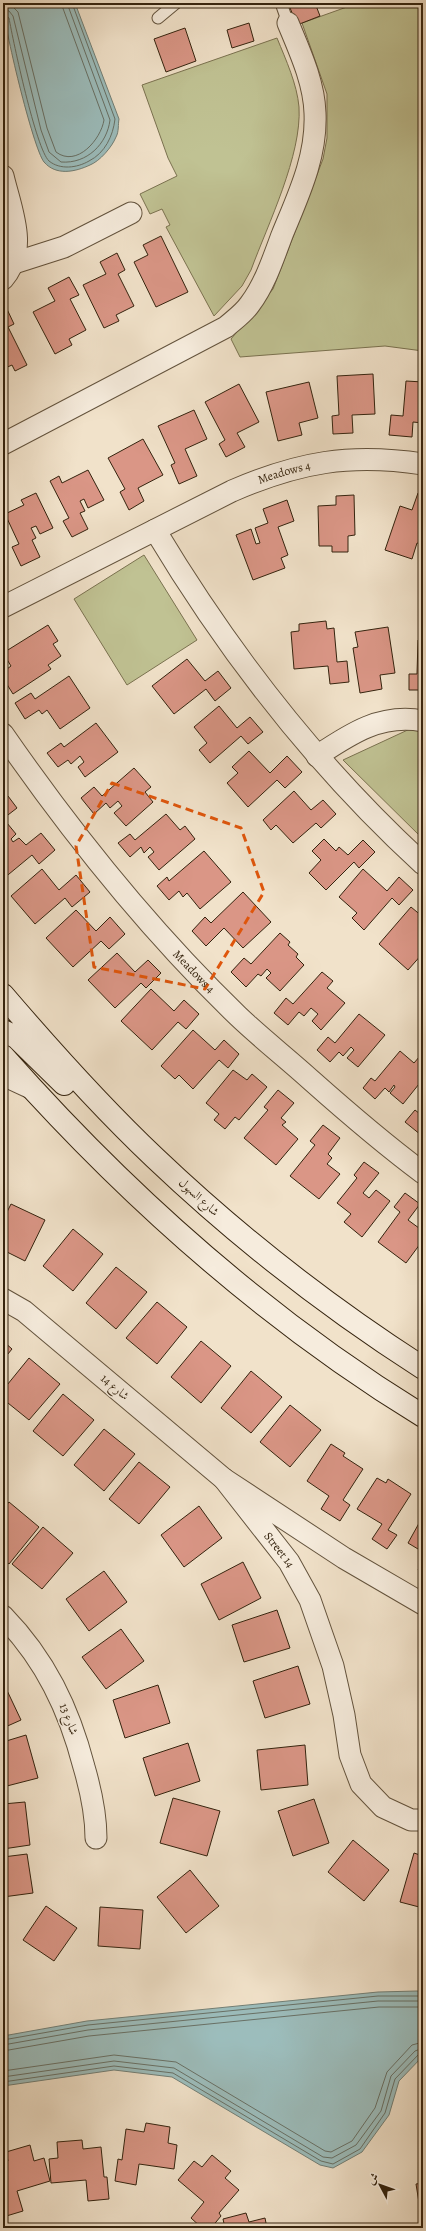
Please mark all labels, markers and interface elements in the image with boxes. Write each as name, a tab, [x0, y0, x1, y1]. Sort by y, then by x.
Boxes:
street label: Meadows 4	[256, 457, 312, 488]
street label: Meadows 4	[169, 946, 219, 997]
street label: شارع السهول	[173, 1175, 223, 1222]
street label: شارع 14	[95, 1370, 133, 1406]
street label: Street 14	[260, 1529, 299, 1571]
street label: شارع 13	[53, 1701, 82, 1738]
north arrow	[360, 2165, 400, 2205]
text: ش	[364, 2170, 382, 2188]

